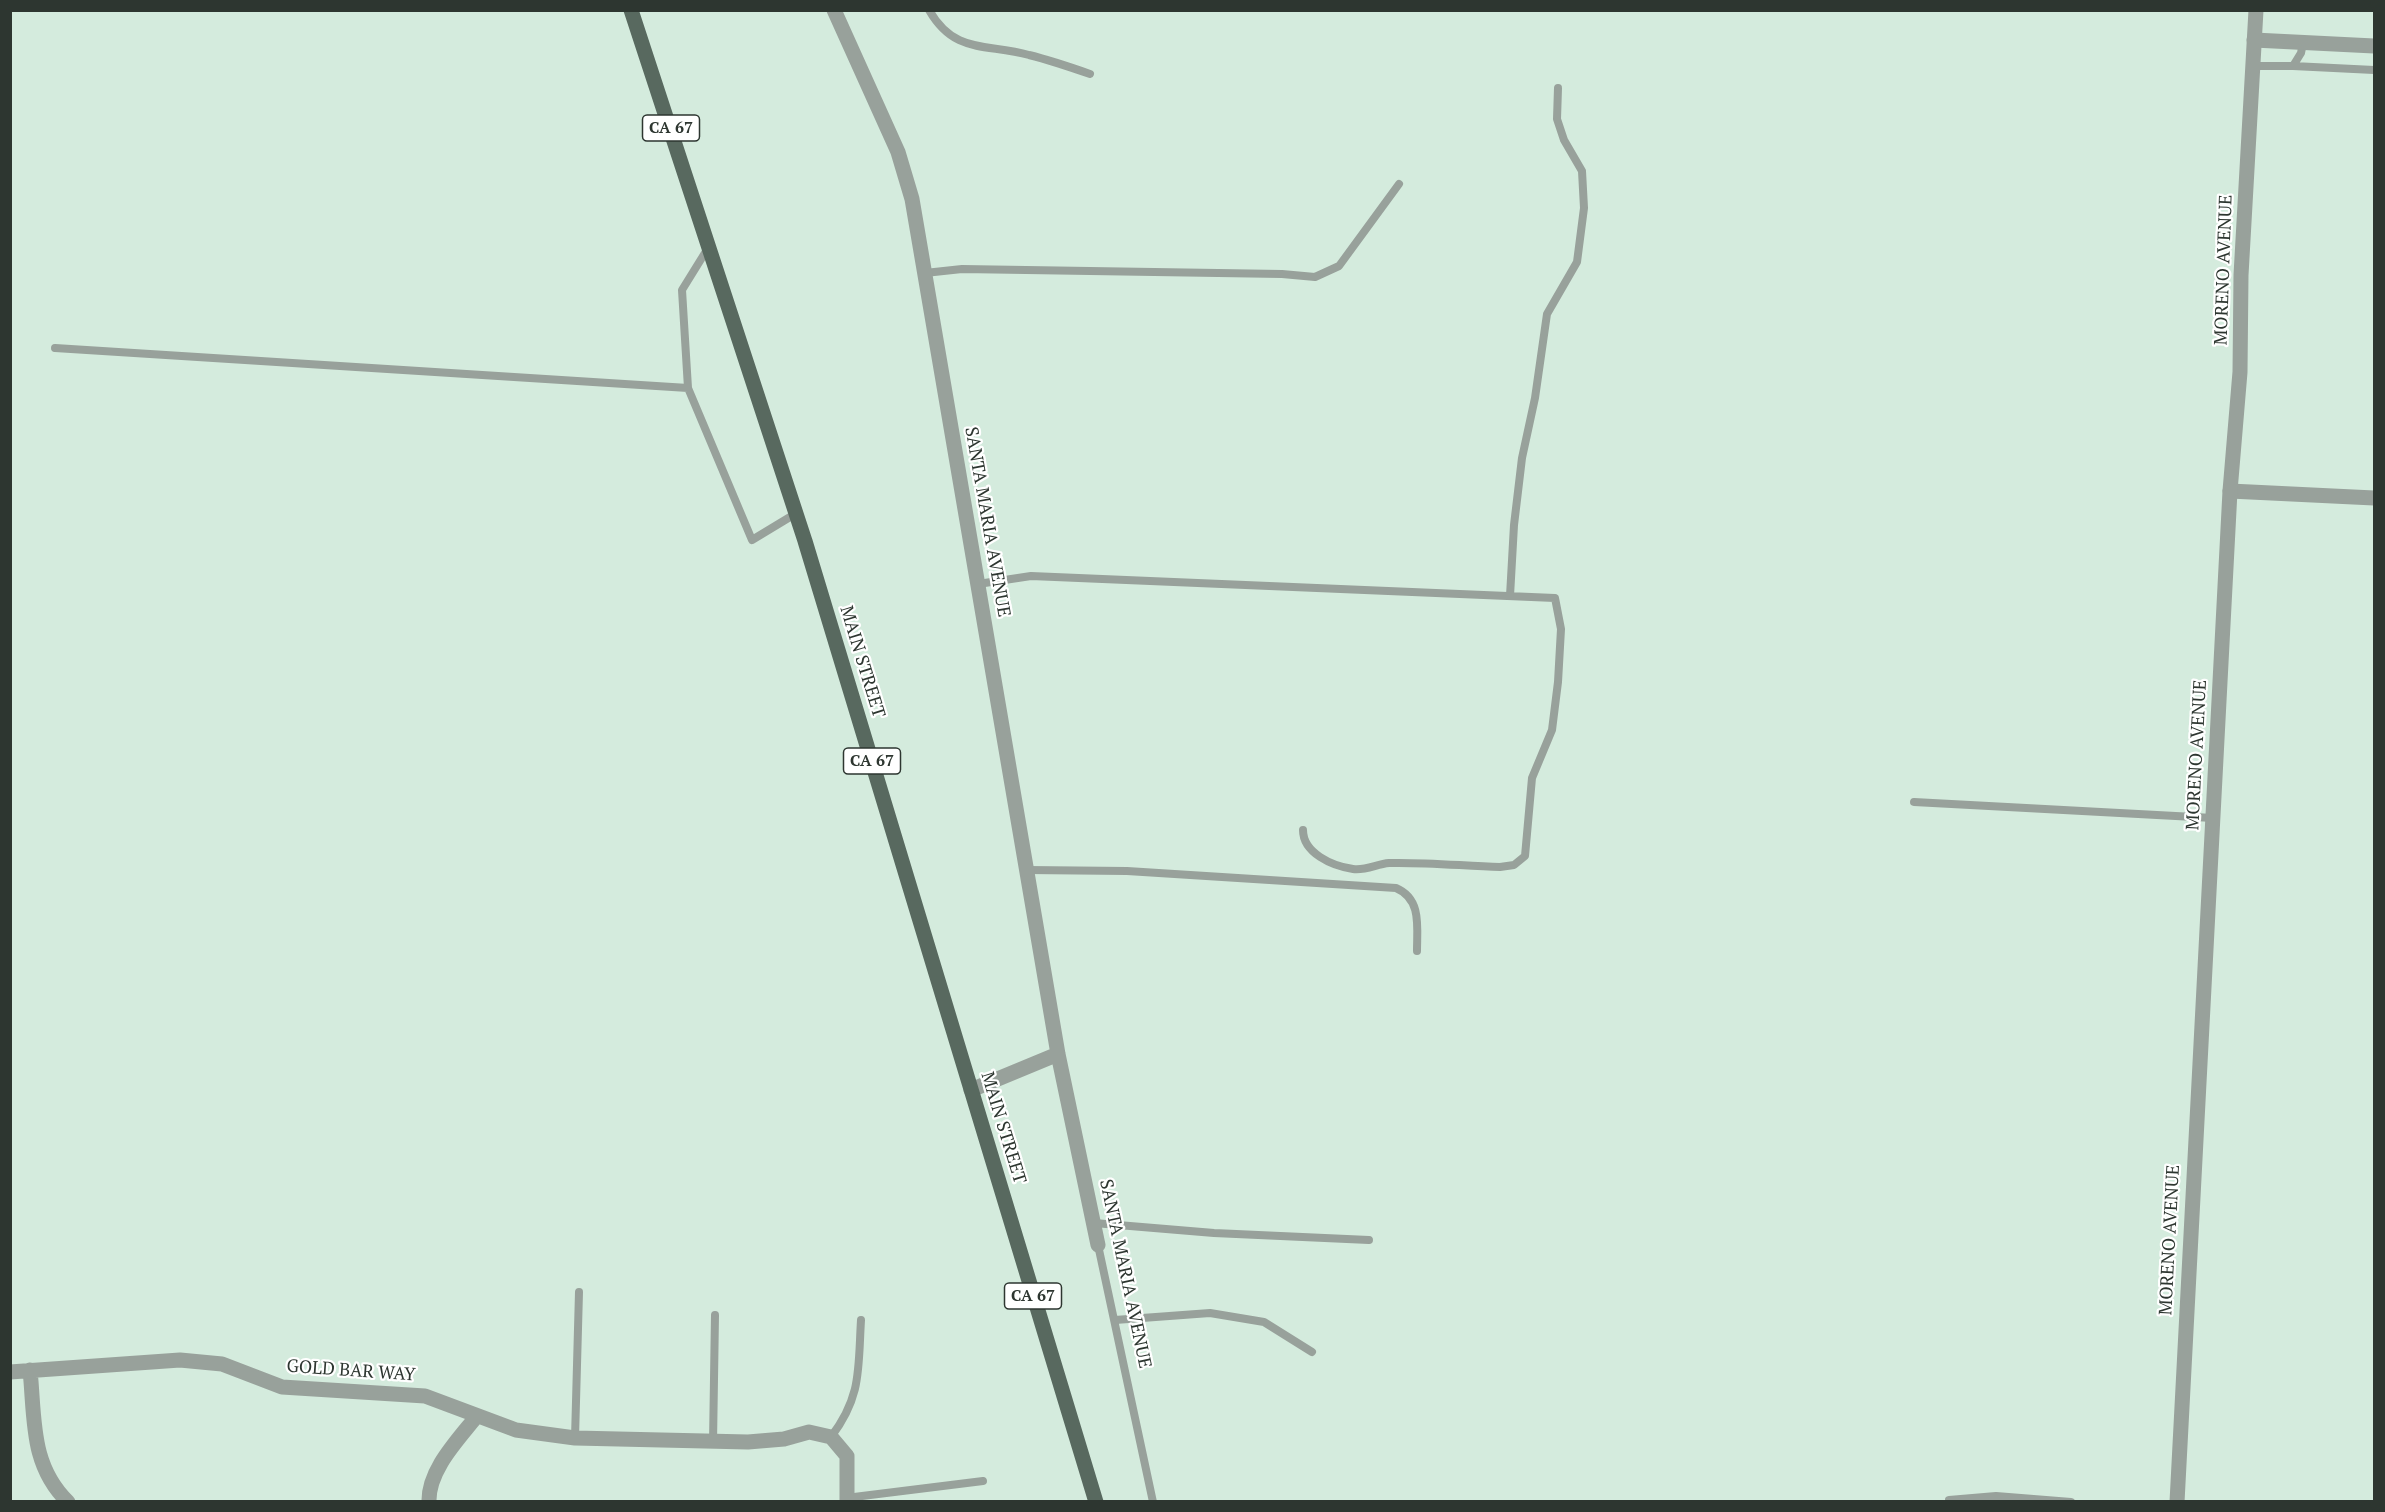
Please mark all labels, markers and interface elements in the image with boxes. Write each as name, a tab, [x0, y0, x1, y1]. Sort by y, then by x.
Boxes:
road number: CA 67	[642, 115, 700, 141]
street label: MORENO AVENUE	[2211, 194, 2237, 346]
street label: SANTA MARIA AVENUE	[960, 425, 1014, 619]
street label: MAIN STREET	[835, 603, 889, 721]
street label: MORENO AVENUE	[2182, 679, 2212, 831]
road number: CA 67	[844, 748, 900, 774]
street label: MAIN STREET	[976, 1069, 1030, 1187]
street label: MORENO AVENUE	[2155, 1164, 2185, 1316]
street label: SANTA MARIA AVENUE	[1094, 1177, 1156, 1371]
road number: CA 67	[1004, 1283, 1062, 1309]
street label: GOLD BAR WAY	[286, 1356, 416, 1386]

